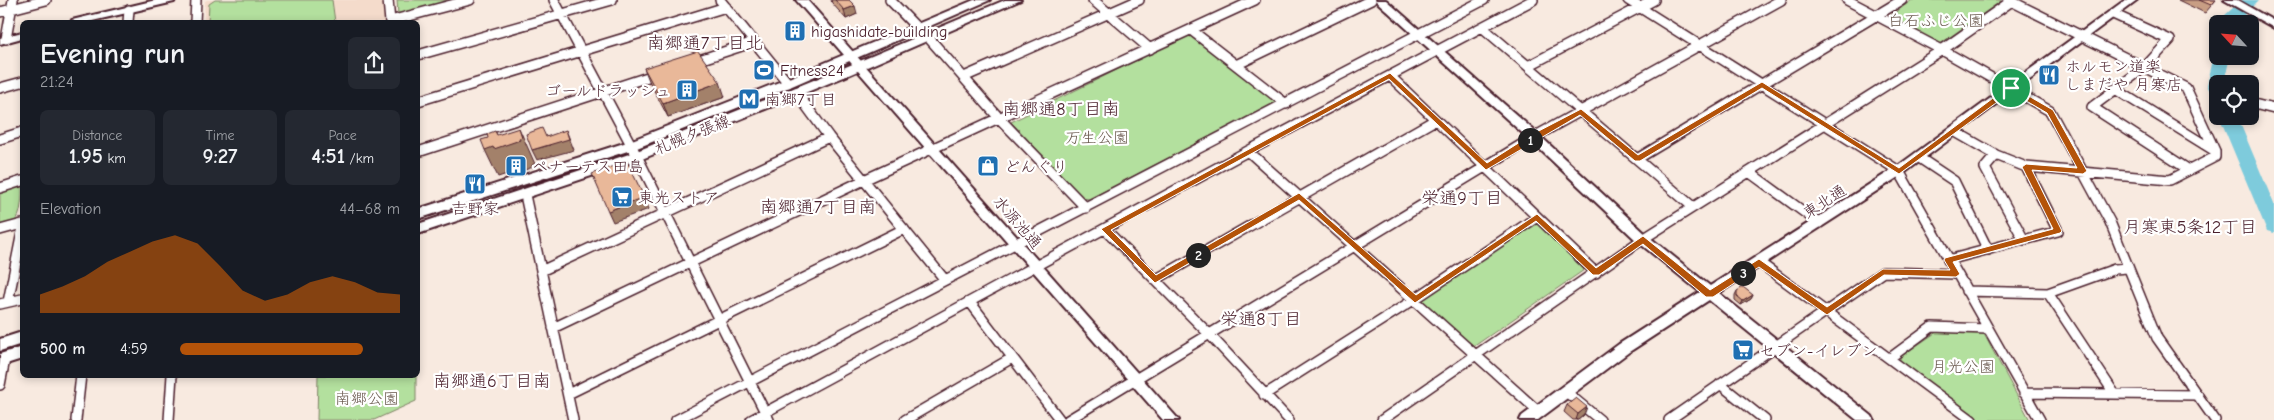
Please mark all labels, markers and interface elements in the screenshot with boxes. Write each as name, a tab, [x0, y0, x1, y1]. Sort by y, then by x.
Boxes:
park label: 白石ふじ公園	[1888, 12, 1984, 30]
north arrow	[2209, 15, 2259, 65]
map controls	[2209, 15, 2259, 125]
building icon: higashidate-building	[783, 19, 807, 43]
place label: higashidate-building	[811, 23, 947, 41]
district label: 南郷通7丁目北	[647, 33, 763, 54]
button: share	[348, 37, 400, 89]
text: Evening run	[40, 38, 185, 70]
sports icon: Fitness24	[752, 58, 776, 82]
place label: ホルモン道楽 しまだや 月寒店	[2065, 58, 2182, 94]
place label: Fitness24	[780, 62, 844, 80]
restaurant icon: ホルモン道楽 しまだや 月寒店	[2037, 63, 2061, 87]
pin	[1990, 67, 2032, 109]
text: 21:24	[40, 73, 74, 91]
icon: arrive	[1997, 74, 2025, 102]
button: locate	[2209, 75, 2259, 125]
building icon: ゴールドラッシュ	[675, 78, 699, 102]
place label: ゴールドラッシュ	[545, 82, 671, 100]
metro station icon: 南郷7丁目	[737, 87, 761, 111]
place label: 南郷7丁目	[765, 91, 837, 109]
district label: 南郷通8丁目南	[1002, 99, 1120, 120]
street label: 札幌夕張線	[652, 112, 733, 158]
text: Distance	[72, 127, 122, 144]
text: Time	[205, 127, 235, 144]
text: Pace	[329, 127, 357, 144]
pin: 1	[1518, 128, 1542, 152]
park label: 万生公園	[1065, 129, 1129, 147]
text: 1	[1528, 132, 1533, 149]
text: 1.95	[69, 144, 103, 168]
text: 9:27	[202, 144, 238, 168]
text: 4:51	[311, 144, 345, 168]
text: km	[103, 150, 126, 167]
text: /km	[345, 150, 374, 167]
building icon: ペナーテス田島	[504, 154, 528, 178]
shop icon: どんぐり	[976, 154, 1000, 178]
place label: ペナーテス田島	[532, 158, 644, 176]
place label: どんぐり	[1004, 158, 1068, 176]
restaurant icon: 吉野家	[463, 172, 487, 196]
street label: 東北通	[1800, 181, 1850, 222]
supermarket icon: 東光ストア	[610, 185, 634, 209]
district label: 栄通9丁目	[1421, 188, 1503, 209]
place label: 東光ストア	[638, 189, 719, 207]
street label: 水源池通	[989, 193, 1045, 253]
district label: 南郷通7丁目南	[760, 197, 876, 218]
text: Elevation	[40, 200, 101, 218]
text: 44–68 m	[339, 200, 400, 218]
place label: 吉野家	[451, 200, 499, 218]
district label: 月寒東5条12丁目	[2123, 217, 2257, 238]
pin: 2	[1186, 242, 1210, 268]
text: 2	[1195, 247, 1202, 264]
pin: 3	[1730, 260, 1756, 286]
text: 3	[1740, 265, 1747, 282]
district label: 栄通8丁目	[1220, 309, 1302, 330]
supermarket icon: セブン-イレブン	[1731, 338, 1755, 362]
text: 500 m	[40, 340, 85, 358]
text: 4:59	[120, 340, 148, 358]
place label: セブン-イレブン	[1759, 342, 1877, 360]
park label: 月光公園	[1931, 358, 1995, 376]
district label: 南郷通6丁目南	[433, 371, 551, 392]
park label: 南郷公園	[335, 390, 399, 408]

